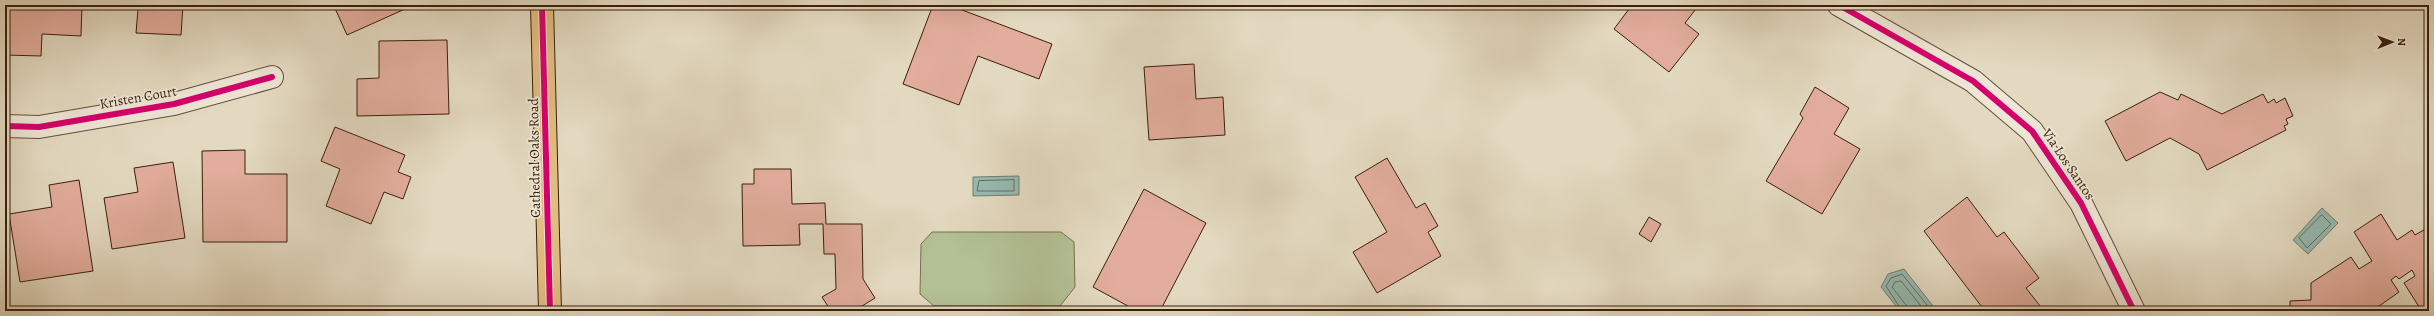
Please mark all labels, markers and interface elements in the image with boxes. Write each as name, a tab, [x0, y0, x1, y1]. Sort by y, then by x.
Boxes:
north arrow	[2372, 22, 2412, 62]
text: N	[2394, 38, 2409, 46]
street label: Kristen Court	[98, 81, 179, 114]
street label: Cathedral Oaks Road	[524, 97, 545, 218]
street label: Via Los Santos	[2037, 124, 2099, 204]

